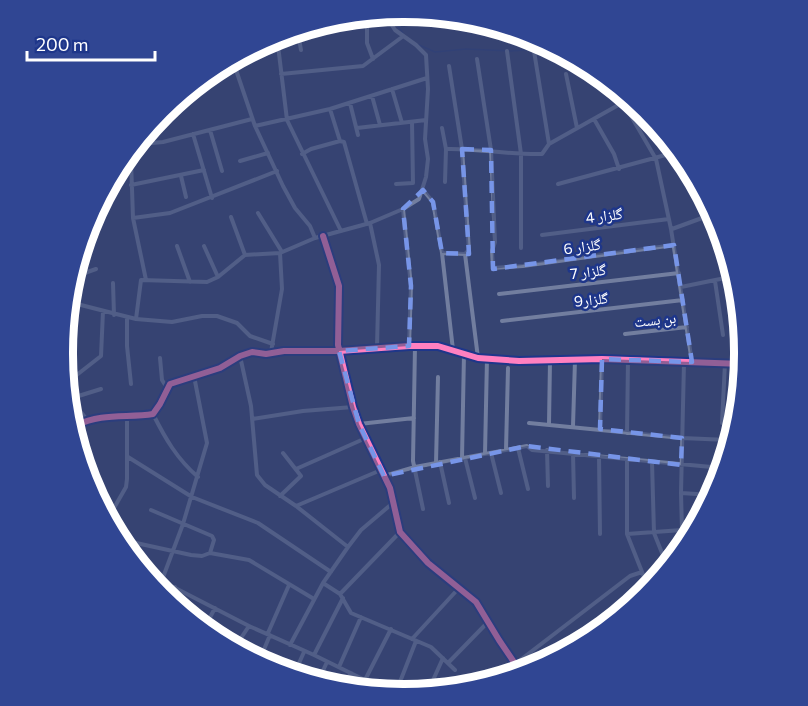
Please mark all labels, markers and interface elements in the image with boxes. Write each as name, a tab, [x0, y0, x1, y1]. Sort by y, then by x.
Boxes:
scale bar	[27, 24, 154, 62]
text: 200 m	[36, 33, 89, 55]
street label: گلزار 4	[584, 204, 624, 227]
street label: گلزار 6	[562, 234, 602, 258]
street label: گلزار 7	[569, 260, 607, 283]
street label: گلزار9	[573, 288, 610, 311]
street label: بن بست	[633, 308, 677, 332]

